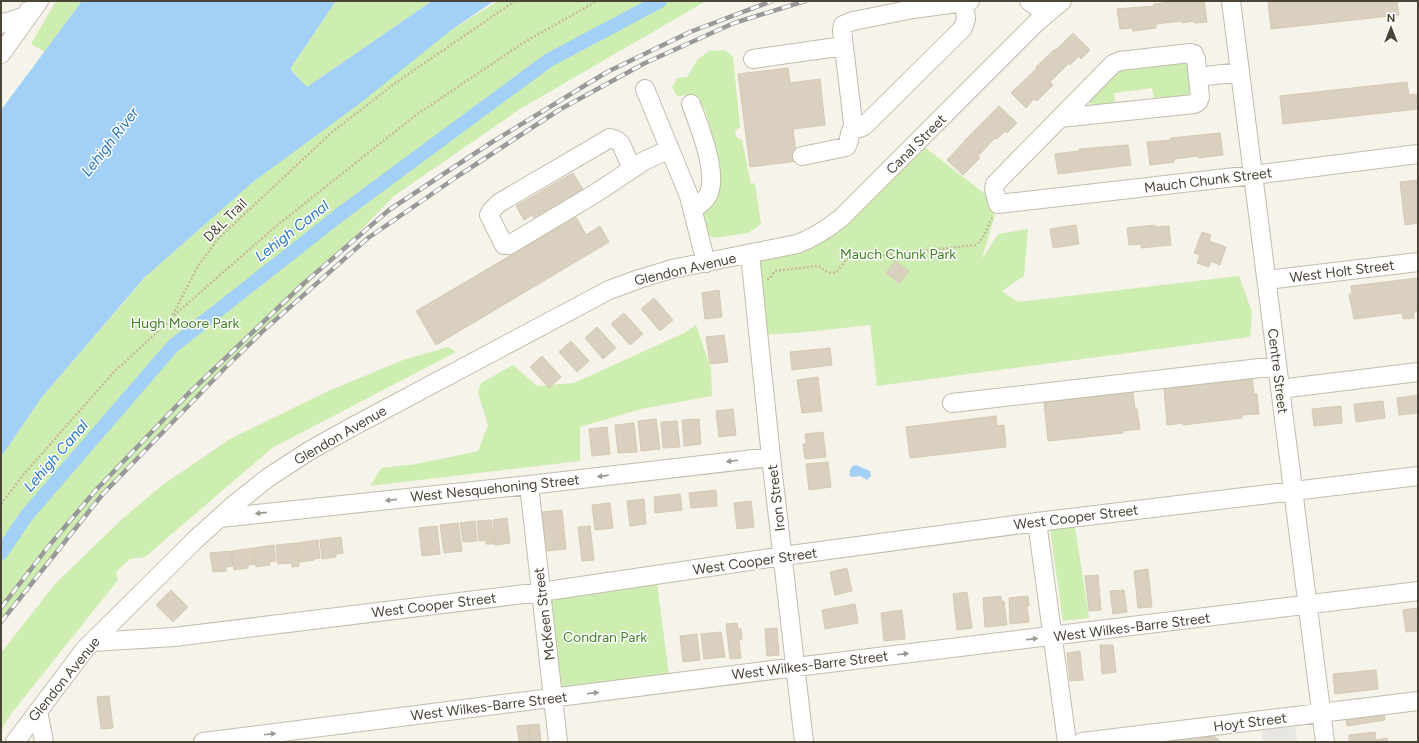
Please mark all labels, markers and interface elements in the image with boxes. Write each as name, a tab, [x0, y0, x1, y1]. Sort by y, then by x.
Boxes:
north arrow	[1371, 8, 1411, 48]
text: N	[1387, 12, 1395, 25]
water label: Lehigh River	[77, 103, 143, 180]
street label: Canal Street	[883, 111, 950, 178]
street label: Mauch Chunk Street	[1143, 164, 1273, 197]
street label: D&L Trail	[200, 195, 251, 246]
water label: Lehigh Canal	[251, 196, 333, 265]
park label: Mauch Chunk Park	[840, 246, 956, 263]
street label: Glendon Avenue	[632, 249, 738, 289]
street label: West Holt Street	[1289, 257, 1395, 286]
park label: Hugh Moore Park	[131, 315, 239, 332]
street label: Centre Street	[1264, 327, 1291, 415]
street label: Glendon Avenue	[291, 402, 390, 469]
water label: Lehigh Canal	[20, 416, 92, 495]
one-way arrow	[726, 458, 738, 464]
street label: Iron Street	[764, 464, 789, 532]
street label: West Nesquehoning Street	[410, 471, 580, 506]
one-way arrow	[597, 473, 609, 480]
one-way arrow	[384, 496, 397, 503]
street label: West Cooper Street	[1013, 501, 1139, 534]
one-way arrow	[255, 510, 267, 516]
street label: West Cooper Street	[692, 544, 818, 579]
street label: McKeen Street	[530, 566, 559, 661]
street label: West Cooper Street	[371, 589, 497, 622]
street label: West Wilkes-Barre Street	[1053, 609, 1211, 646]
park label: Condran Park	[563, 629, 647, 646]
street label: Glendon Avenue	[25, 633, 104, 725]
one-way arrow	[1026, 636, 1038, 642]
street label: West Wilkes-Barre Street	[731, 647, 889, 684]
one-way arrow	[897, 651, 909, 657]
street label: West Wilkes-Barre Street	[410, 688, 568, 725]
one-way arrow	[587, 690, 599, 696]
street label: Hoyt Street	[1212, 710, 1288, 735]
one-way arrow	[264, 731, 276, 737]

